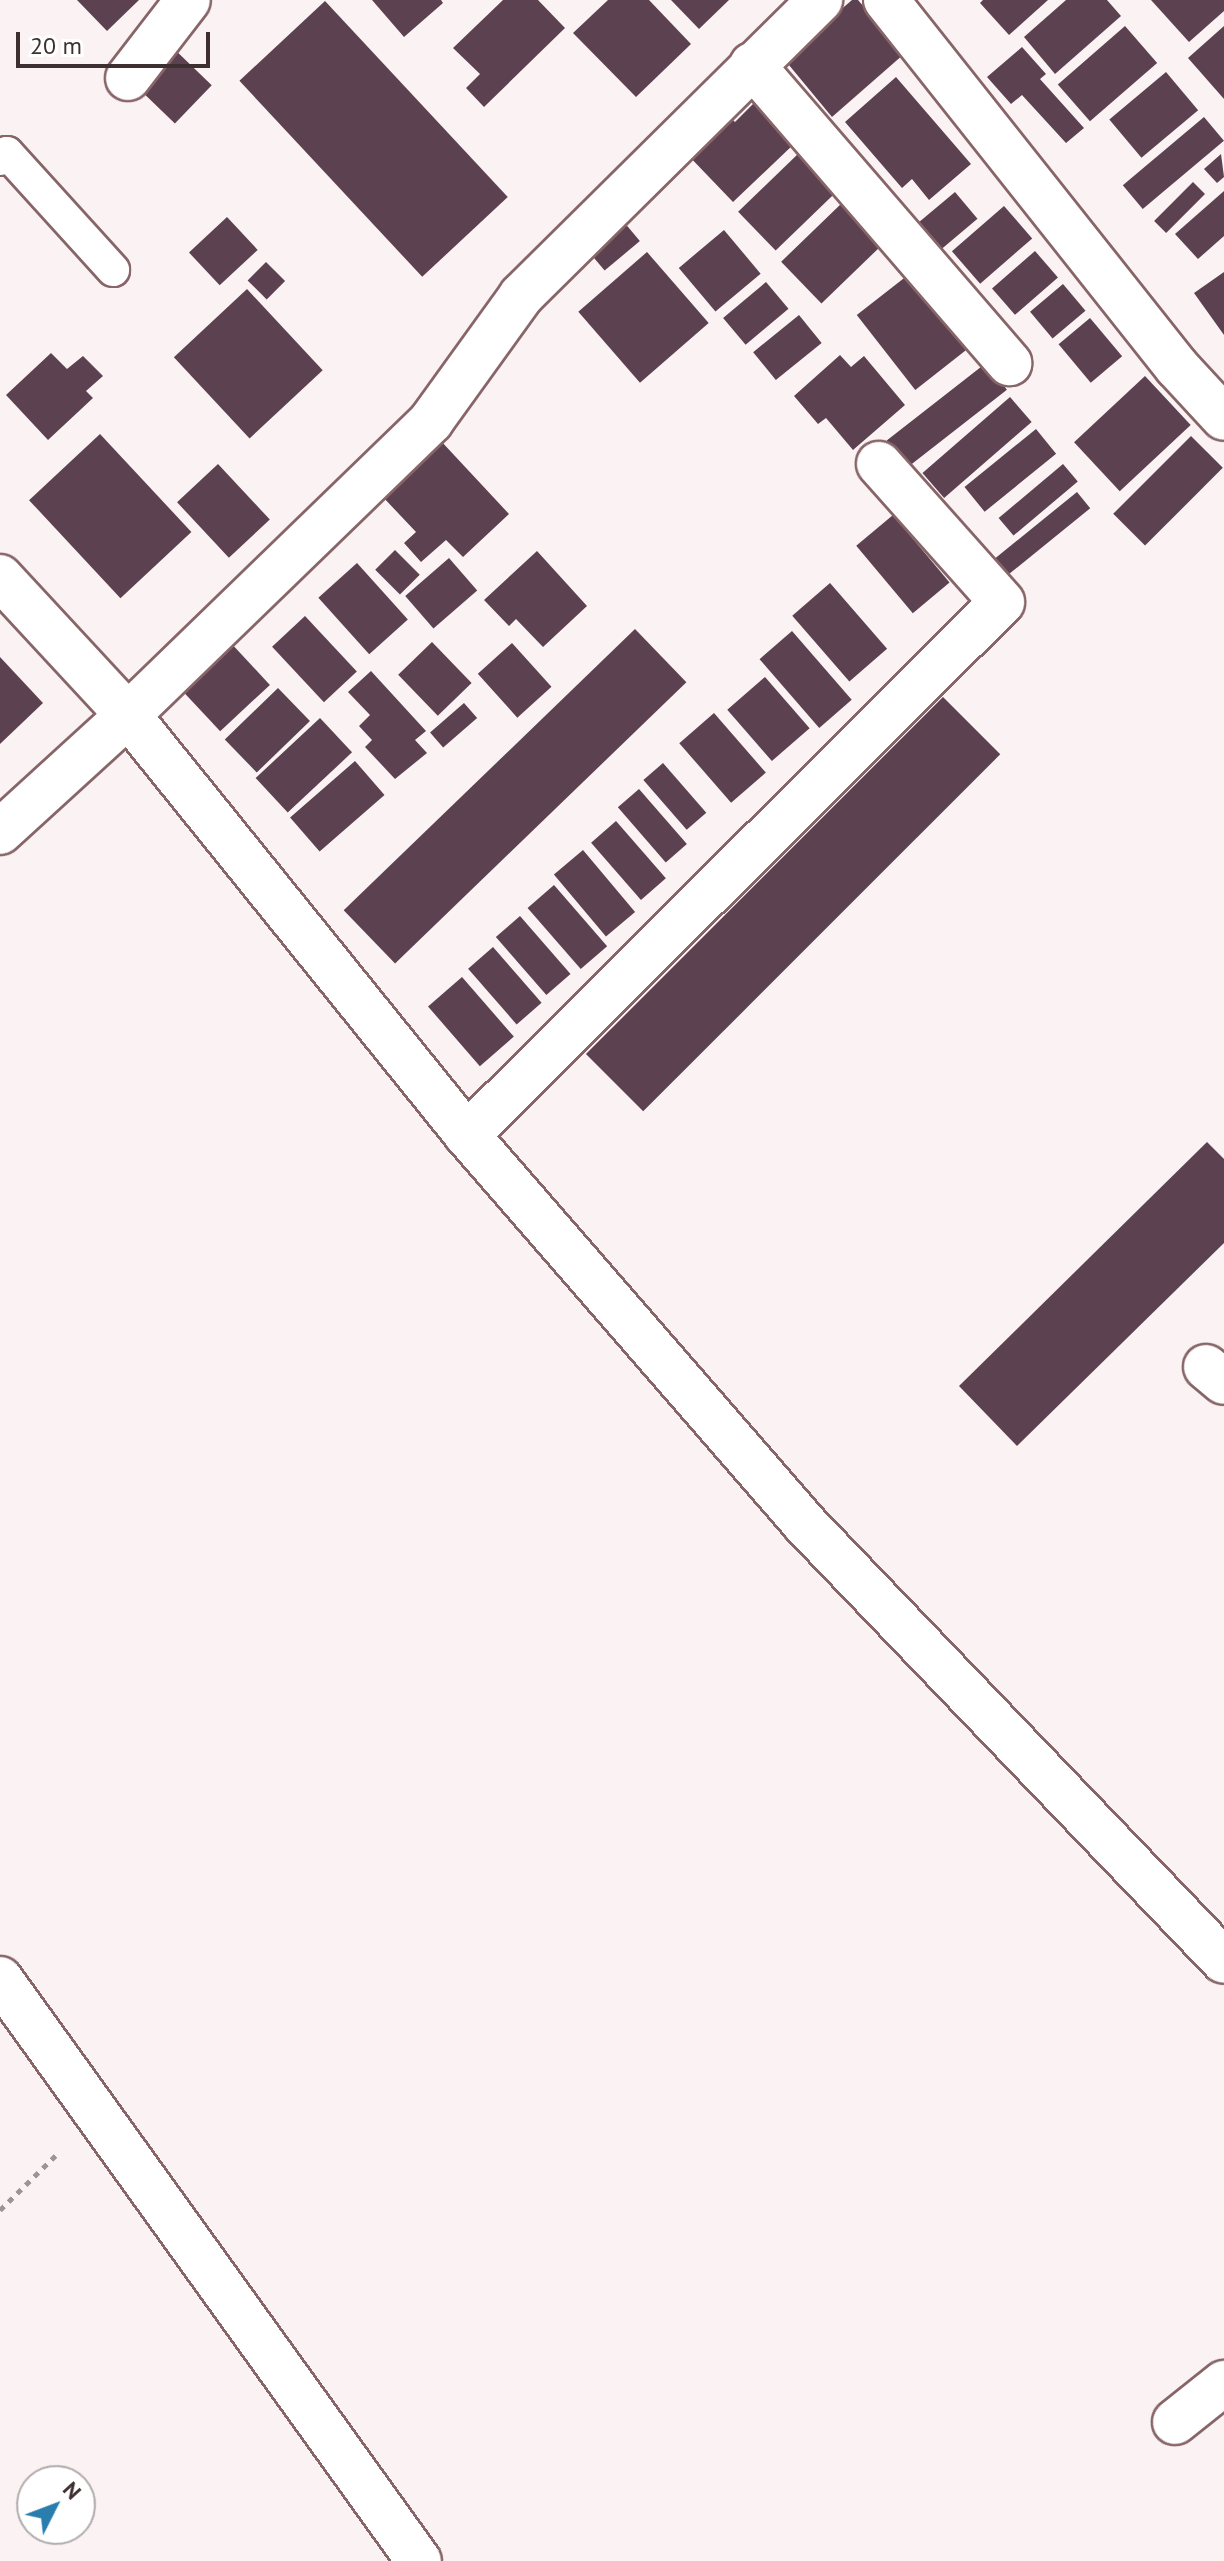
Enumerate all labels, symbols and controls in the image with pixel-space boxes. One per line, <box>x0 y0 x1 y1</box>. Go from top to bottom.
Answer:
scale bar <box>20 16 214 66</box>
text: 20 m <box>30 30 82 61</box>
north arrow <box>16 2465 96 2545</box>
text: N <box>57 2476 88 2505</box>

